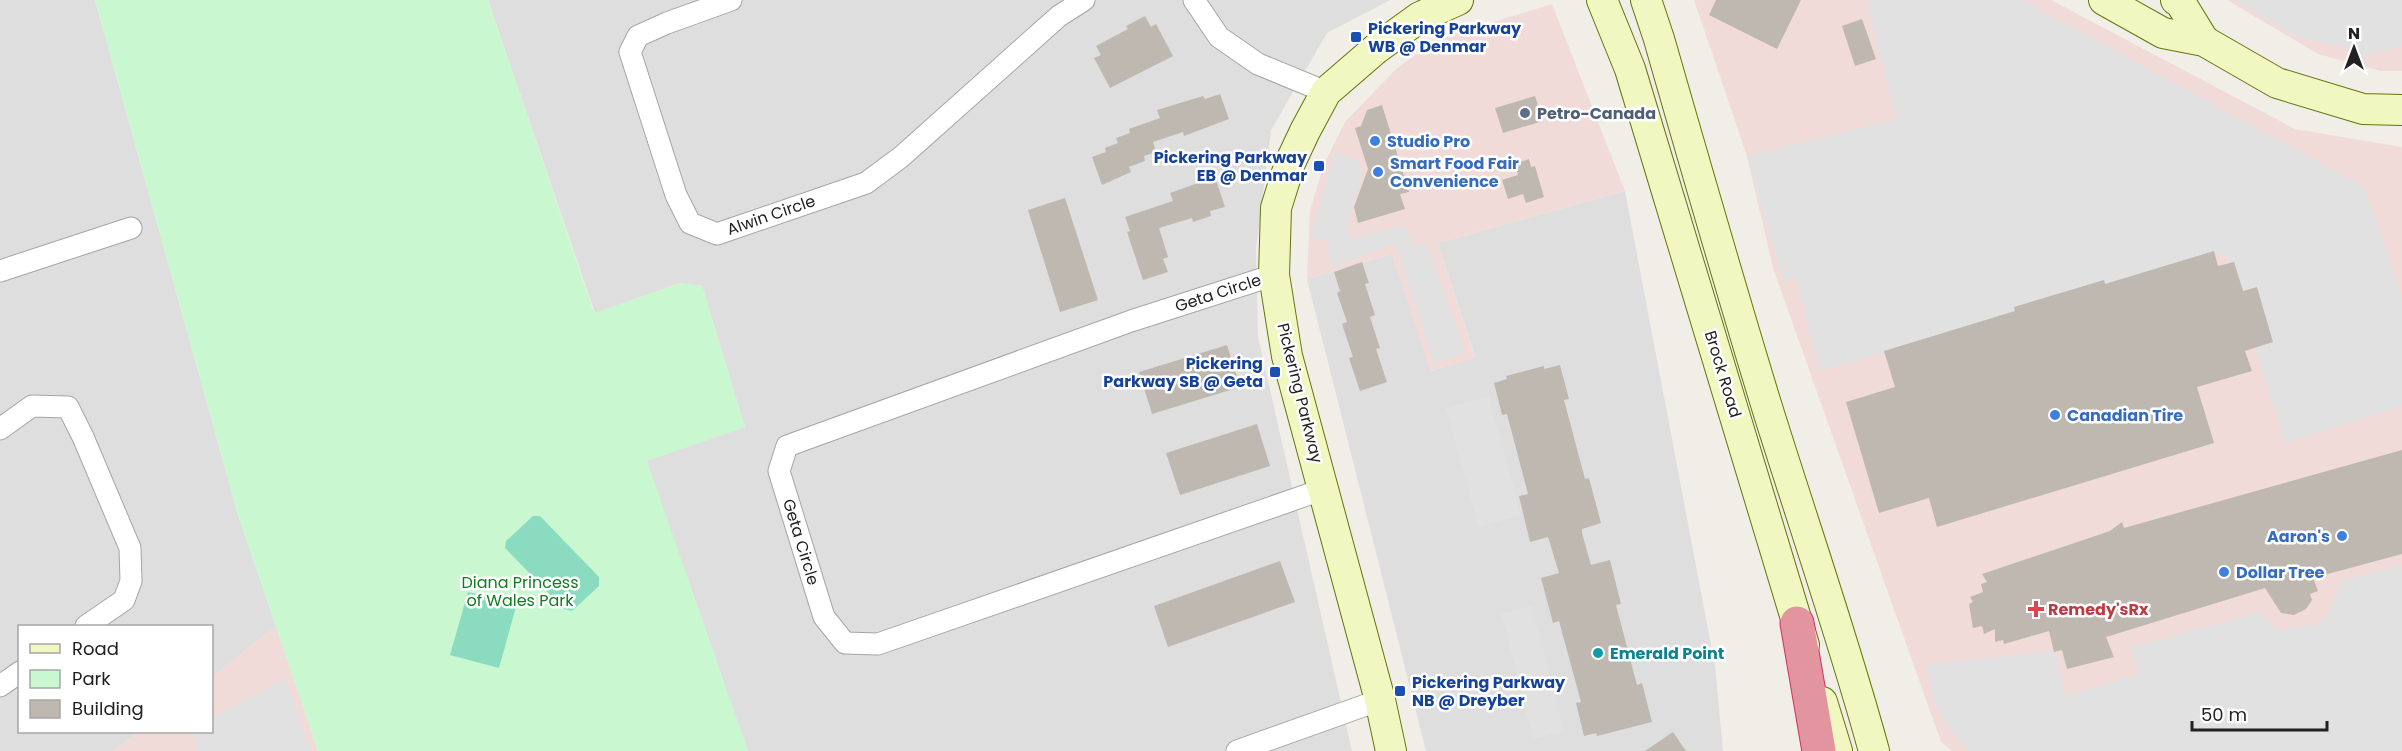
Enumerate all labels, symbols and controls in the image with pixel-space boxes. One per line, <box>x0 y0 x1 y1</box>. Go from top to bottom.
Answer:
place label: Pickering Parkway WB @ Denmar <box>1368 17 1522 58</box>
north arrow <box>2324 18 2384 78</box>
text: N <box>2348 22 2360 45</box>
marker: Pickering Parkway WB @ Denmar <box>1349 30 1363 44</box>
place label: Petro-Canada <box>1537 102 1656 125</box>
marker: Petro-Canada <box>1518 106 1532 120</box>
place label: Studio Pro <box>1387 130 1470 153</box>
marker: Studio Pro <box>1368 134 1382 148</box>
place label: Pickering Parkway EB @ Denmar <box>1154 146 1308 187</box>
place label: Smart Food Fair Convenience <box>1390 152 1519 193</box>
marker: Pickering Parkway EB @ Denmar <box>1312 159 1326 173</box>
marker: Smart Food Fair Convenience <box>1371 165 1385 179</box>
street label: Alwin Circle <box>724 189 818 241</box>
street label: Geta Circle <box>1172 268 1264 318</box>
street label: Pickering Parkway <box>1271 321 1329 465</box>
street label: Brock Road <box>1699 328 1747 420</box>
place label: Pickering Parkway SB @ Geta <box>1103 352 1263 393</box>
marker: Pickering Parkway SB @ Geta <box>1268 365 1282 379</box>
place label: Canadian Tire <box>2067 404 2183 427</box>
marker: Canadian Tire <box>2048 408 2062 422</box>
street label: Geta Circle <box>777 496 825 588</box>
place label: Aaron's <box>2267 525 2330 548</box>
marker: Aaron's <box>2335 529 2349 543</box>
place label: Dollar Tree <box>2236 561 2325 584</box>
marker: Dollar Tree <box>2217 565 2231 579</box>
park label: Diana Princess of Wales Park <box>461 571 579 612</box>
place label: Remedy'sRx <box>2048 598 2149 621</box>
marker: Remedy'sRx <box>2029 602 2043 616</box>
legend <box>18 625 213 733</box>
text: Road <box>72 636 119 661</box>
place label: Emerald Point <box>1610 642 1724 665</box>
marker: Emerald Point <box>1591 646 1605 660</box>
text: Park <box>72 666 111 691</box>
place label: Pickering Parkway NB @ Dreyber <box>1412 671 1566 712</box>
marker: Pickering Parkway NB @ Dreyber <box>1393 684 1407 698</box>
scale bar <box>2192 694 2327 732</box>
text: Building <box>72 696 144 721</box>
text: 50 m <box>2201 702 2247 727</box>

